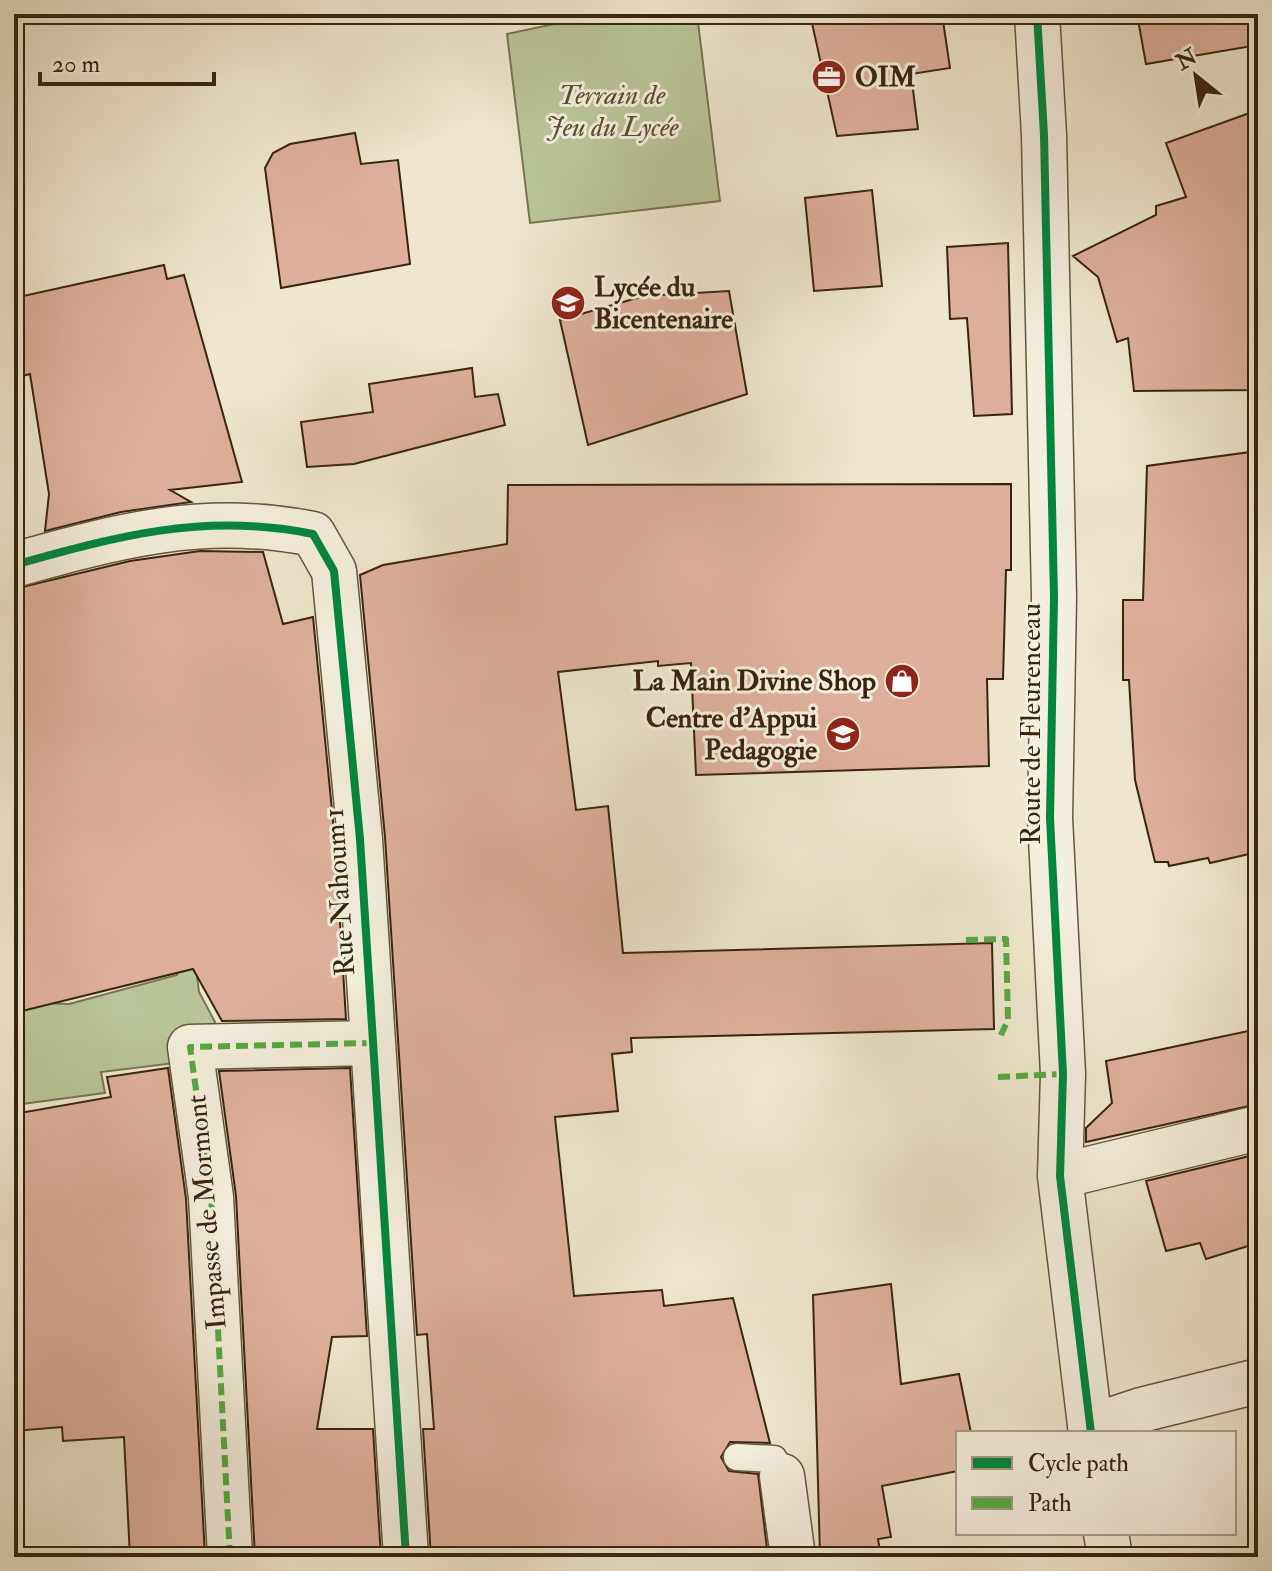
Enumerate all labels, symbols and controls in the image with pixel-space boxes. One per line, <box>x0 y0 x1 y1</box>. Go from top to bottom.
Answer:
scale bar <box>40 36 214 86</box>
north arrow <box>1156 36 1236 116</box>
text: N <box>1170 42 1202 77</box>
text: 20 m <box>52 49 101 80</box>
office icon: OIM <box>810 58 848 96</box>
place label: OIM <box>855 60 916 95</box>
park label: Terrain de Jeu du Lycée <box>545 78 679 145</box>
place label: Lycée du Bicentenaire <box>594 270 733 337</box>
school or university icon: Lycée du Bicentenaire <box>549 284 587 322</box>
street label: Route de Fleurenceau <box>1014 603 1049 845</box>
shop icon: La Main Divine Shop <box>883 662 921 700</box>
place label: La Main Divine Shop <box>633 664 876 699</box>
place label: Centre d'Appui Pedagogie <box>646 701 818 768</box>
school or university icon: Centre d'Appui Pedagogie <box>824 715 862 753</box>
street label: Rue Nahoum 1 <box>317 807 363 977</box>
street label: Impasse de Mormont <box>179 1093 235 1331</box>
legend <box>956 1431 1236 1535</box>
text: Cycle path <box>1028 1448 1129 1479</box>
text: Path <box>1028 1488 1072 1519</box>

